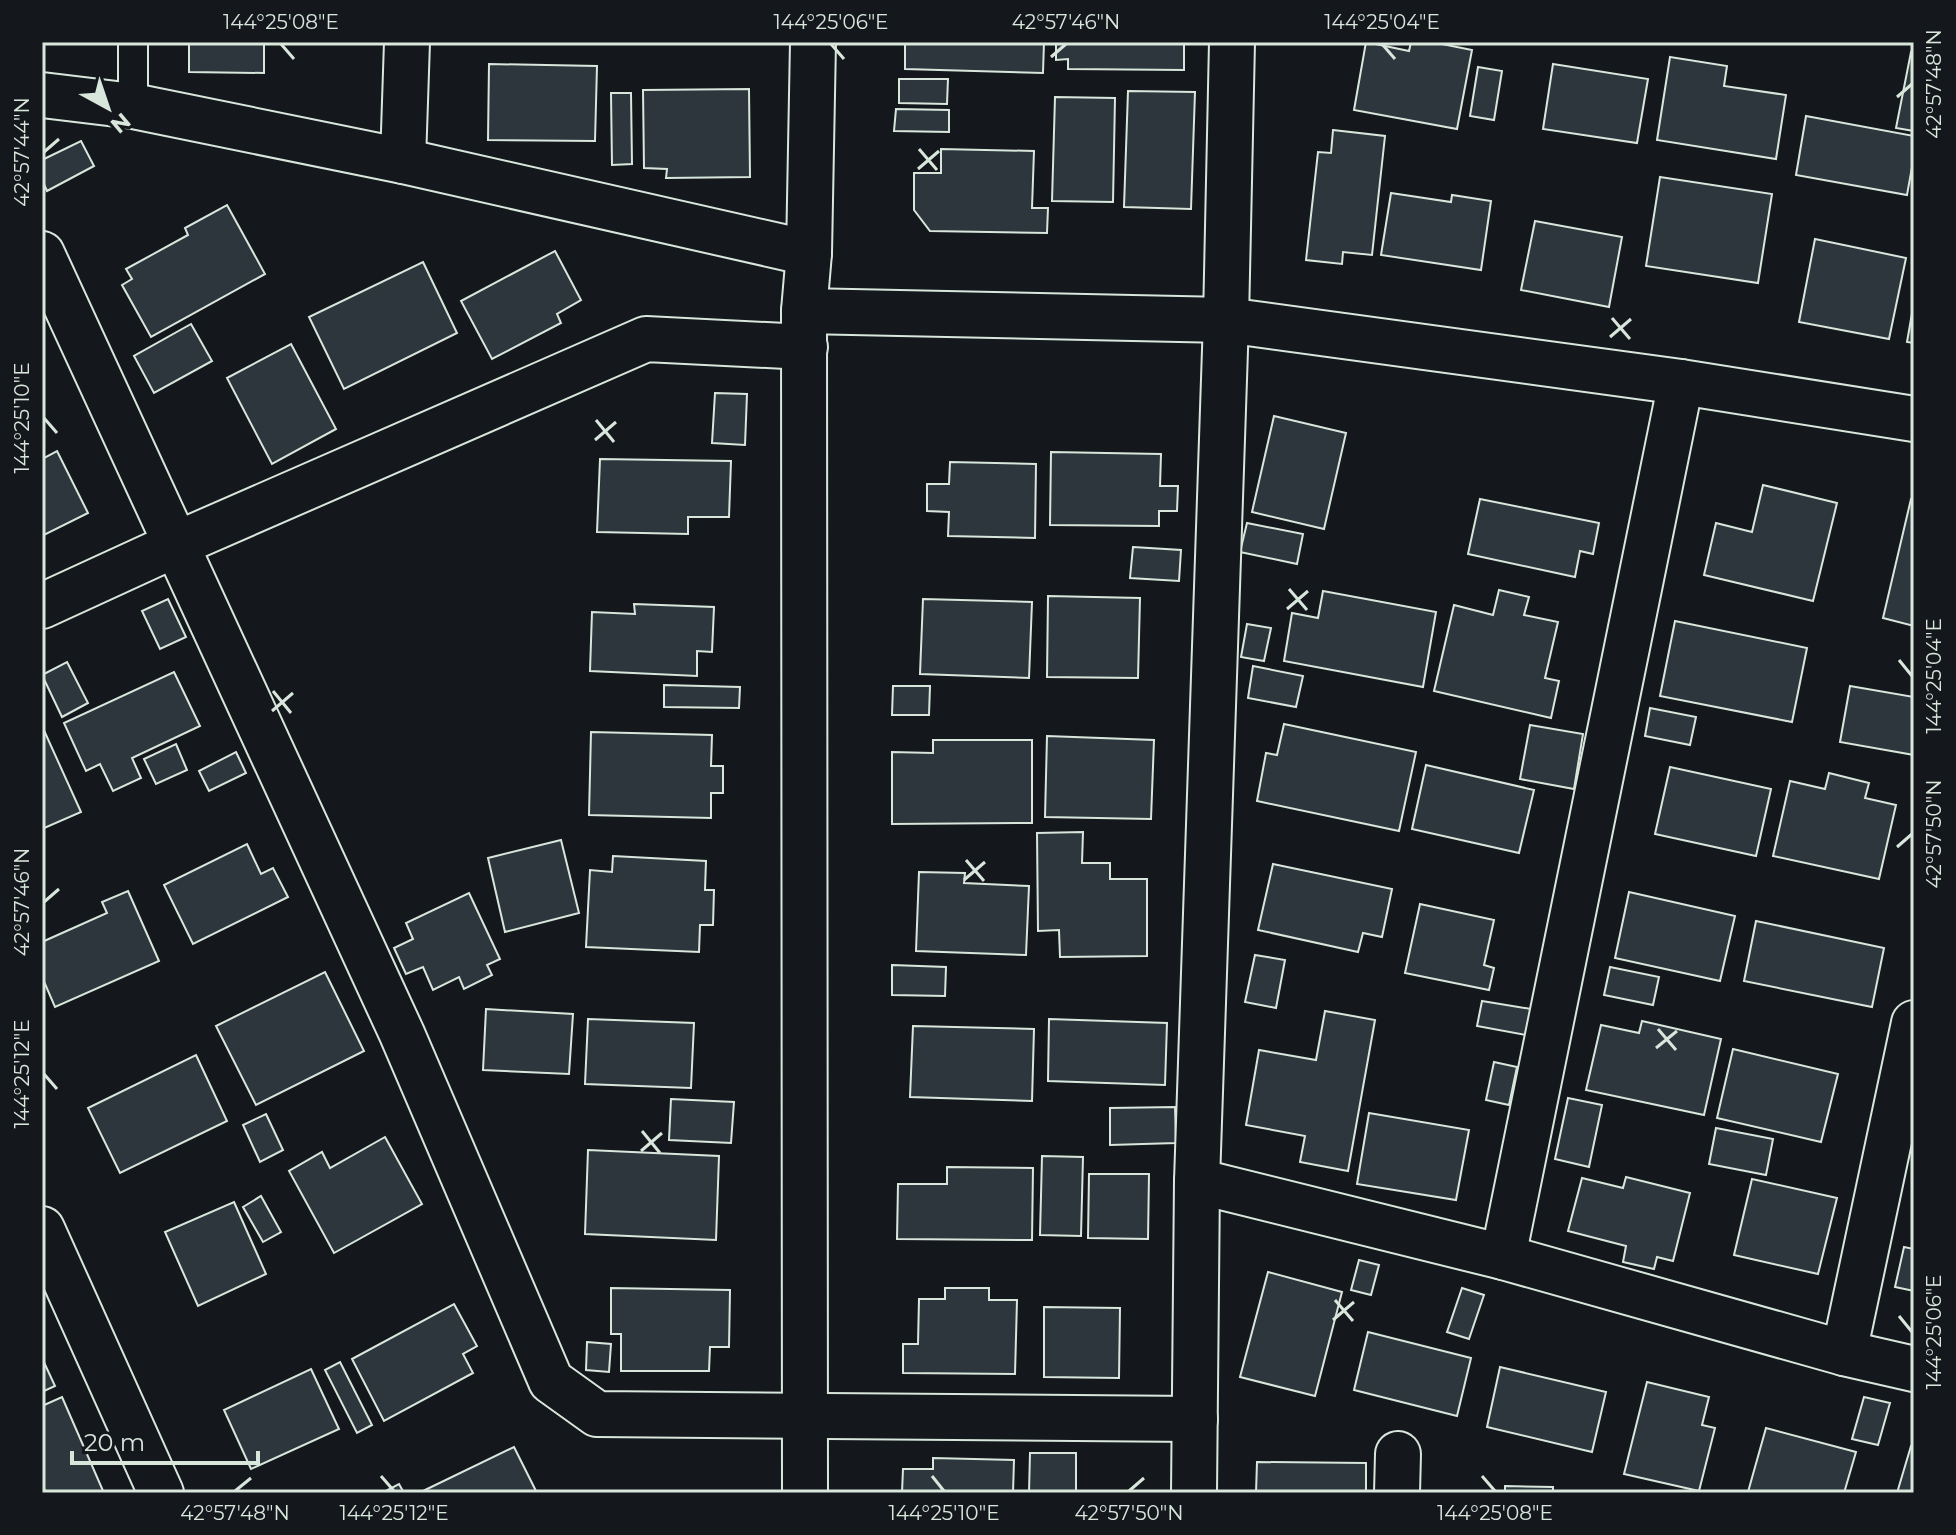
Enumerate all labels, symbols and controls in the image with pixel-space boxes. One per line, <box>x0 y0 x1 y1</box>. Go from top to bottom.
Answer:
text: 144°25'08"E <box>223 10 339 34</box>
text: 144°25'06"E <box>773 10 889 34</box>
text: 42°57'46"N <box>1012 10 1120 34</box>
text: 144°25'04"E <box>1324 10 1440 34</box>
text: 42°57'48"N <box>1922 29 1946 139</box>
north arrow <box>68 68 148 148</box>
text: 42°57'44"N <box>10 97 34 207</box>
text: N <box>105 107 136 139</box>
text: 144°25'10"E <box>10 362 34 474</box>
text: 144°25'04"E <box>1922 618 1946 734</box>
text: 42°57'50"N <box>1922 779 1946 889</box>
text: 42°57'46"N <box>10 848 34 956</box>
text: 144°25'12"E <box>10 1019 34 1129</box>
text: 144°25'06"E <box>1922 1274 1946 1390</box>
scale bar <box>72 1415 258 1465</box>
text: 20 m <box>84 1428 145 1457</box>
text: 42°57'48"N <box>180 1501 290 1525</box>
text: 144°25'12"E <box>339 1501 449 1525</box>
text: 144°25'10"E <box>888 1501 1000 1525</box>
text: 42°57'50"N <box>1074 1501 1184 1525</box>
text: 144°25'08"E <box>1437 1501 1553 1525</box>

